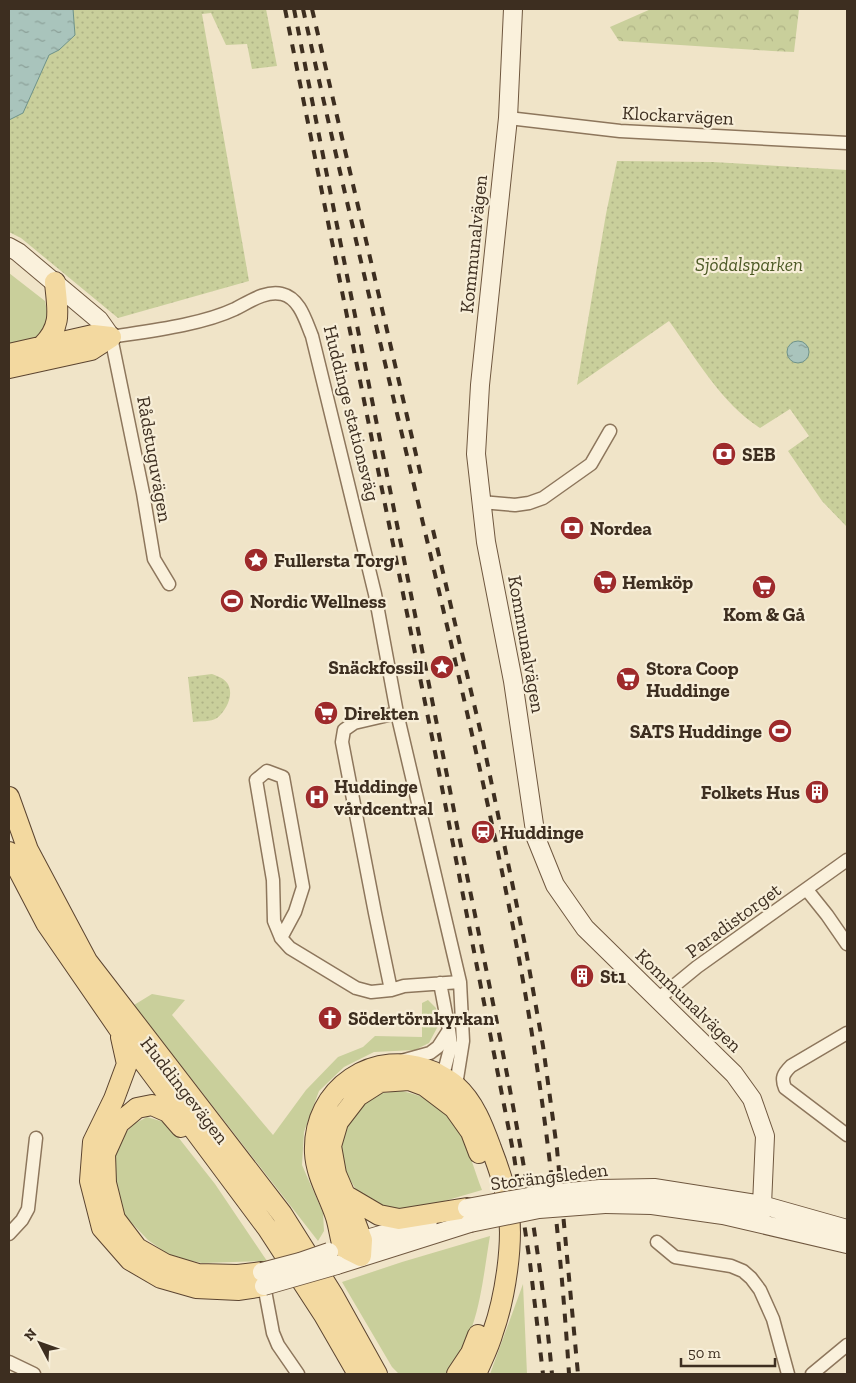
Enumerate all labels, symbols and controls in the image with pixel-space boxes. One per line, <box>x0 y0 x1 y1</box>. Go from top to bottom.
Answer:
street label: Klockarvägen <box>621 101 735 130</box>
street label: Kommunalvägen <box>455 174 492 314</box>
park label: Sjödalsparken <box>695 253 803 276</box>
street label: Huddinge stationsväg <box>319 323 385 504</box>
street label: Rådstuguvägen <box>132 394 177 524</box>
bank icon: SEB <box>711 441 737 467</box>
place label: SEB <box>742 443 776 466</box>
bank icon: Nordea <box>559 515 585 541</box>
place label: Nordea <box>590 517 652 540</box>
place icon: Fullersta Torg <box>243 547 269 573</box>
place label: Fullersta Torg <box>274 549 395 572</box>
supermarket icon: Hemköp <box>592 569 618 595</box>
place label: Hemköp <box>622 571 693 594</box>
street label: Kommunalvägen <box>503 574 550 715</box>
supermarket icon: Kom & Gå <box>751 574 777 600</box>
sports icon: Nordic Wellness <box>219 588 245 614</box>
place label: Nordic Wellness <box>250 590 386 613</box>
place label: Kom & Gå <box>723 603 806 626</box>
place icon: Snäckfossil <box>429 654 455 680</box>
place label: Snäckfossil <box>328 656 425 679</box>
place label: Stora Coop Huddinge <box>646 657 739 702</box>
supermarket icon: Stora Coop Huddinge <box>615 666 641 692</box>
supermarket icon: Direkten <box>313 700 339 726</box>
place label: Direkten <box>344 702 420 725</box>
sports icon: SATS Huddinge <box>767 718 793 744</box>
place label: SATS Huddinge <box>630 720 762 743</box>
place label: Huddinge vårdcentral <box>334 775 434 820</box>
building icon: Folkets Hus <box>804 779 830 805</box>
place label: Folkets Hus <box>701 781 800 804</box>
hospital icon: Huddinge vårdcentral <box>304 784 330 810</box>
station icon: Huddinge <box>470 819 496 845</box>
place label: Huddinge <box>500 821 584 844</box>
street label: Paradistorget <box>681 878 786 963</box>
street label: Kommunalvägen <box>631 944 747 1057</box>
building icon: St1 <box>569 963 595 989</box>
place label: St1 <box>600 965 626 988</box>
church icon: Södertörnkyrkan <box>317 1005 343 1031</box>
place label: Södertörnkyrkan <box>348 1007 495 1030</box>
street label: Huddingevägen <box>136 1032 234 1149</box>
street label: Storängsleden <box>489 1158 609 1195</box>
north arrow <box>15 1318 65 1368</box>
text: N <box>21 1325 41 1344</box>
scale bar <box>681 1336 775 1368</box>
text: 50 m <box>688 1344 721 1362</box>

